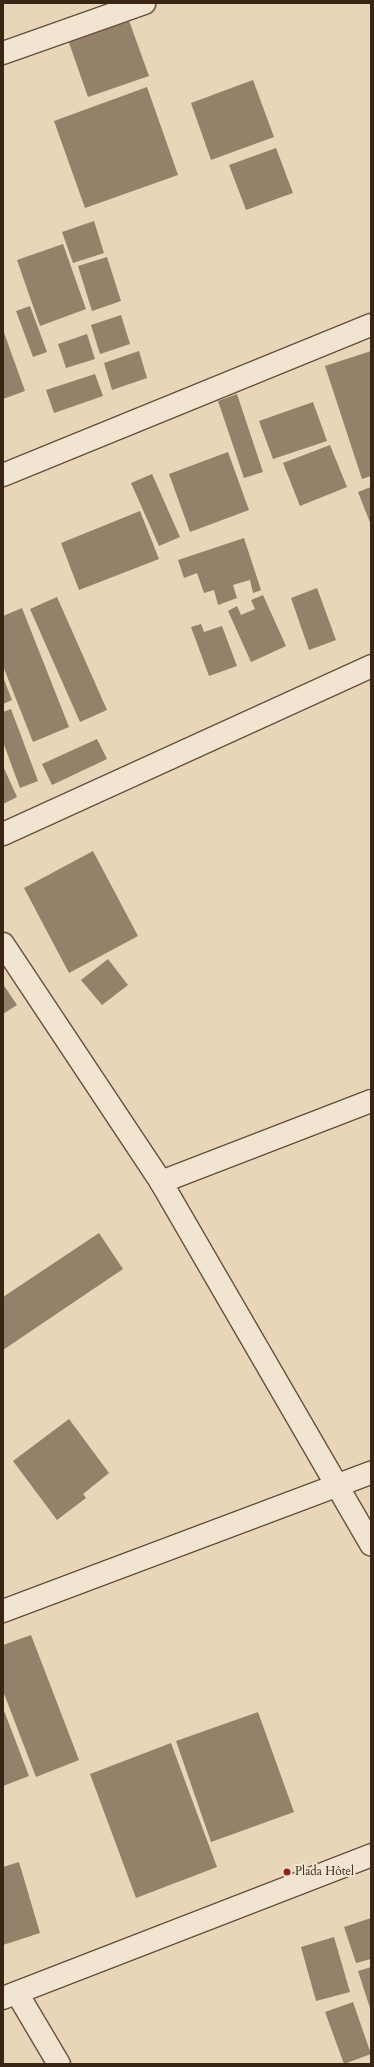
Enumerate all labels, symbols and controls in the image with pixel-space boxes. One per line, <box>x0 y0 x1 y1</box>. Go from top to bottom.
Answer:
place label: Plada Hôtel <box>295 1865 354 1879</box>
marker: Plada Hôtel <box>282 1867 292 1877</box>

